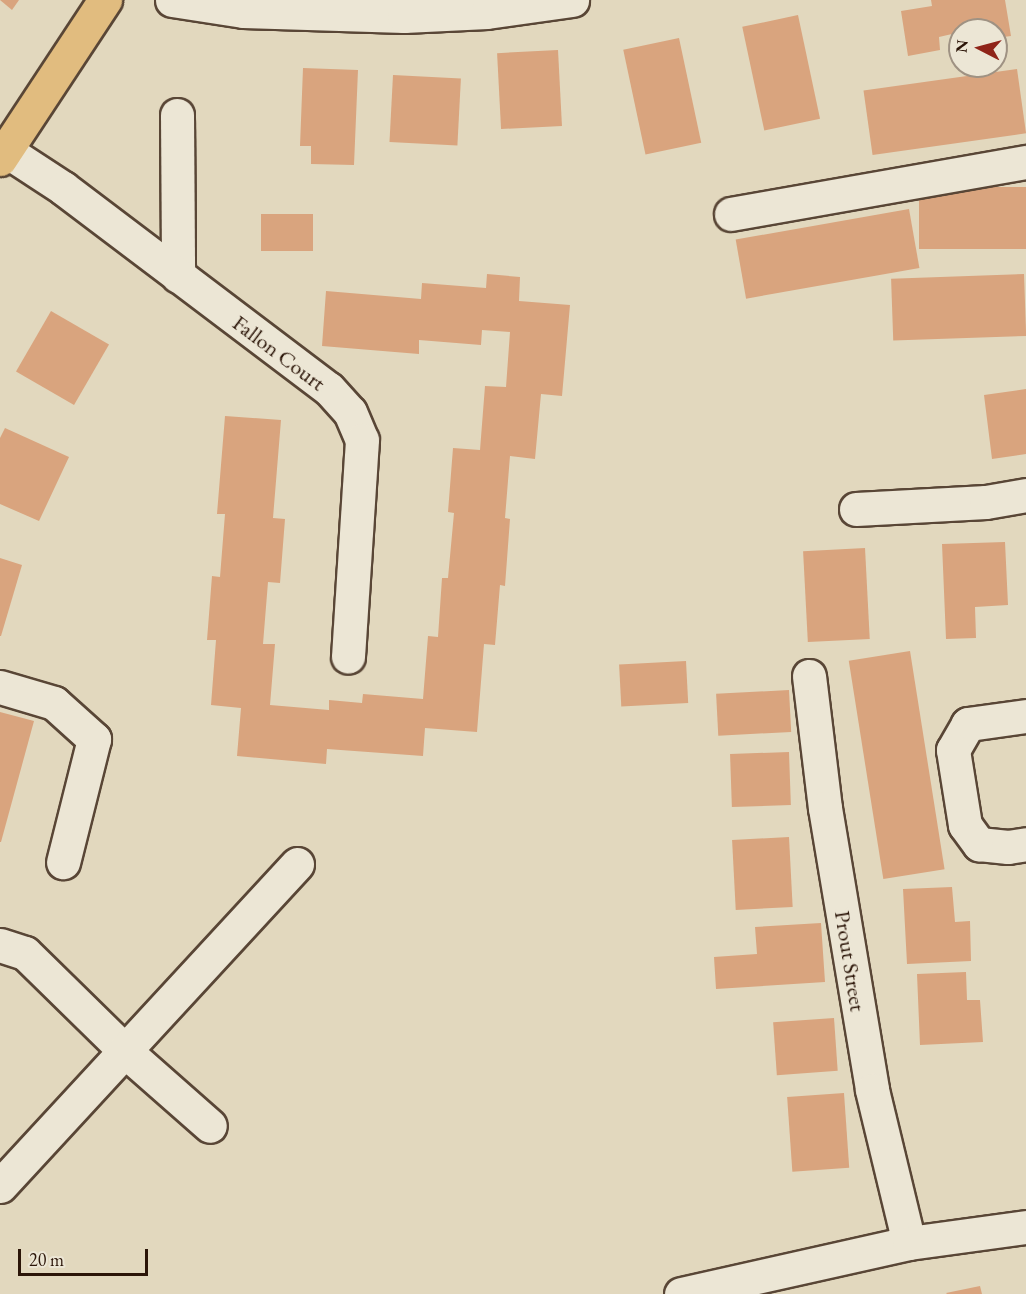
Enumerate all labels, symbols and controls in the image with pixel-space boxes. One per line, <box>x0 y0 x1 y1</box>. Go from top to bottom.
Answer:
north arrow <box>948 18 1008 78</box>
text: N <box>950 39 973 54</box>
street label: Fallon Court <box>227 310 331 396</box>
street label: Prout Street <box>829 909 871 1013</box>
scale bar <box>21 1237 152 1275</box>
text: 20 m <box>29 1248 64 1271</box>

